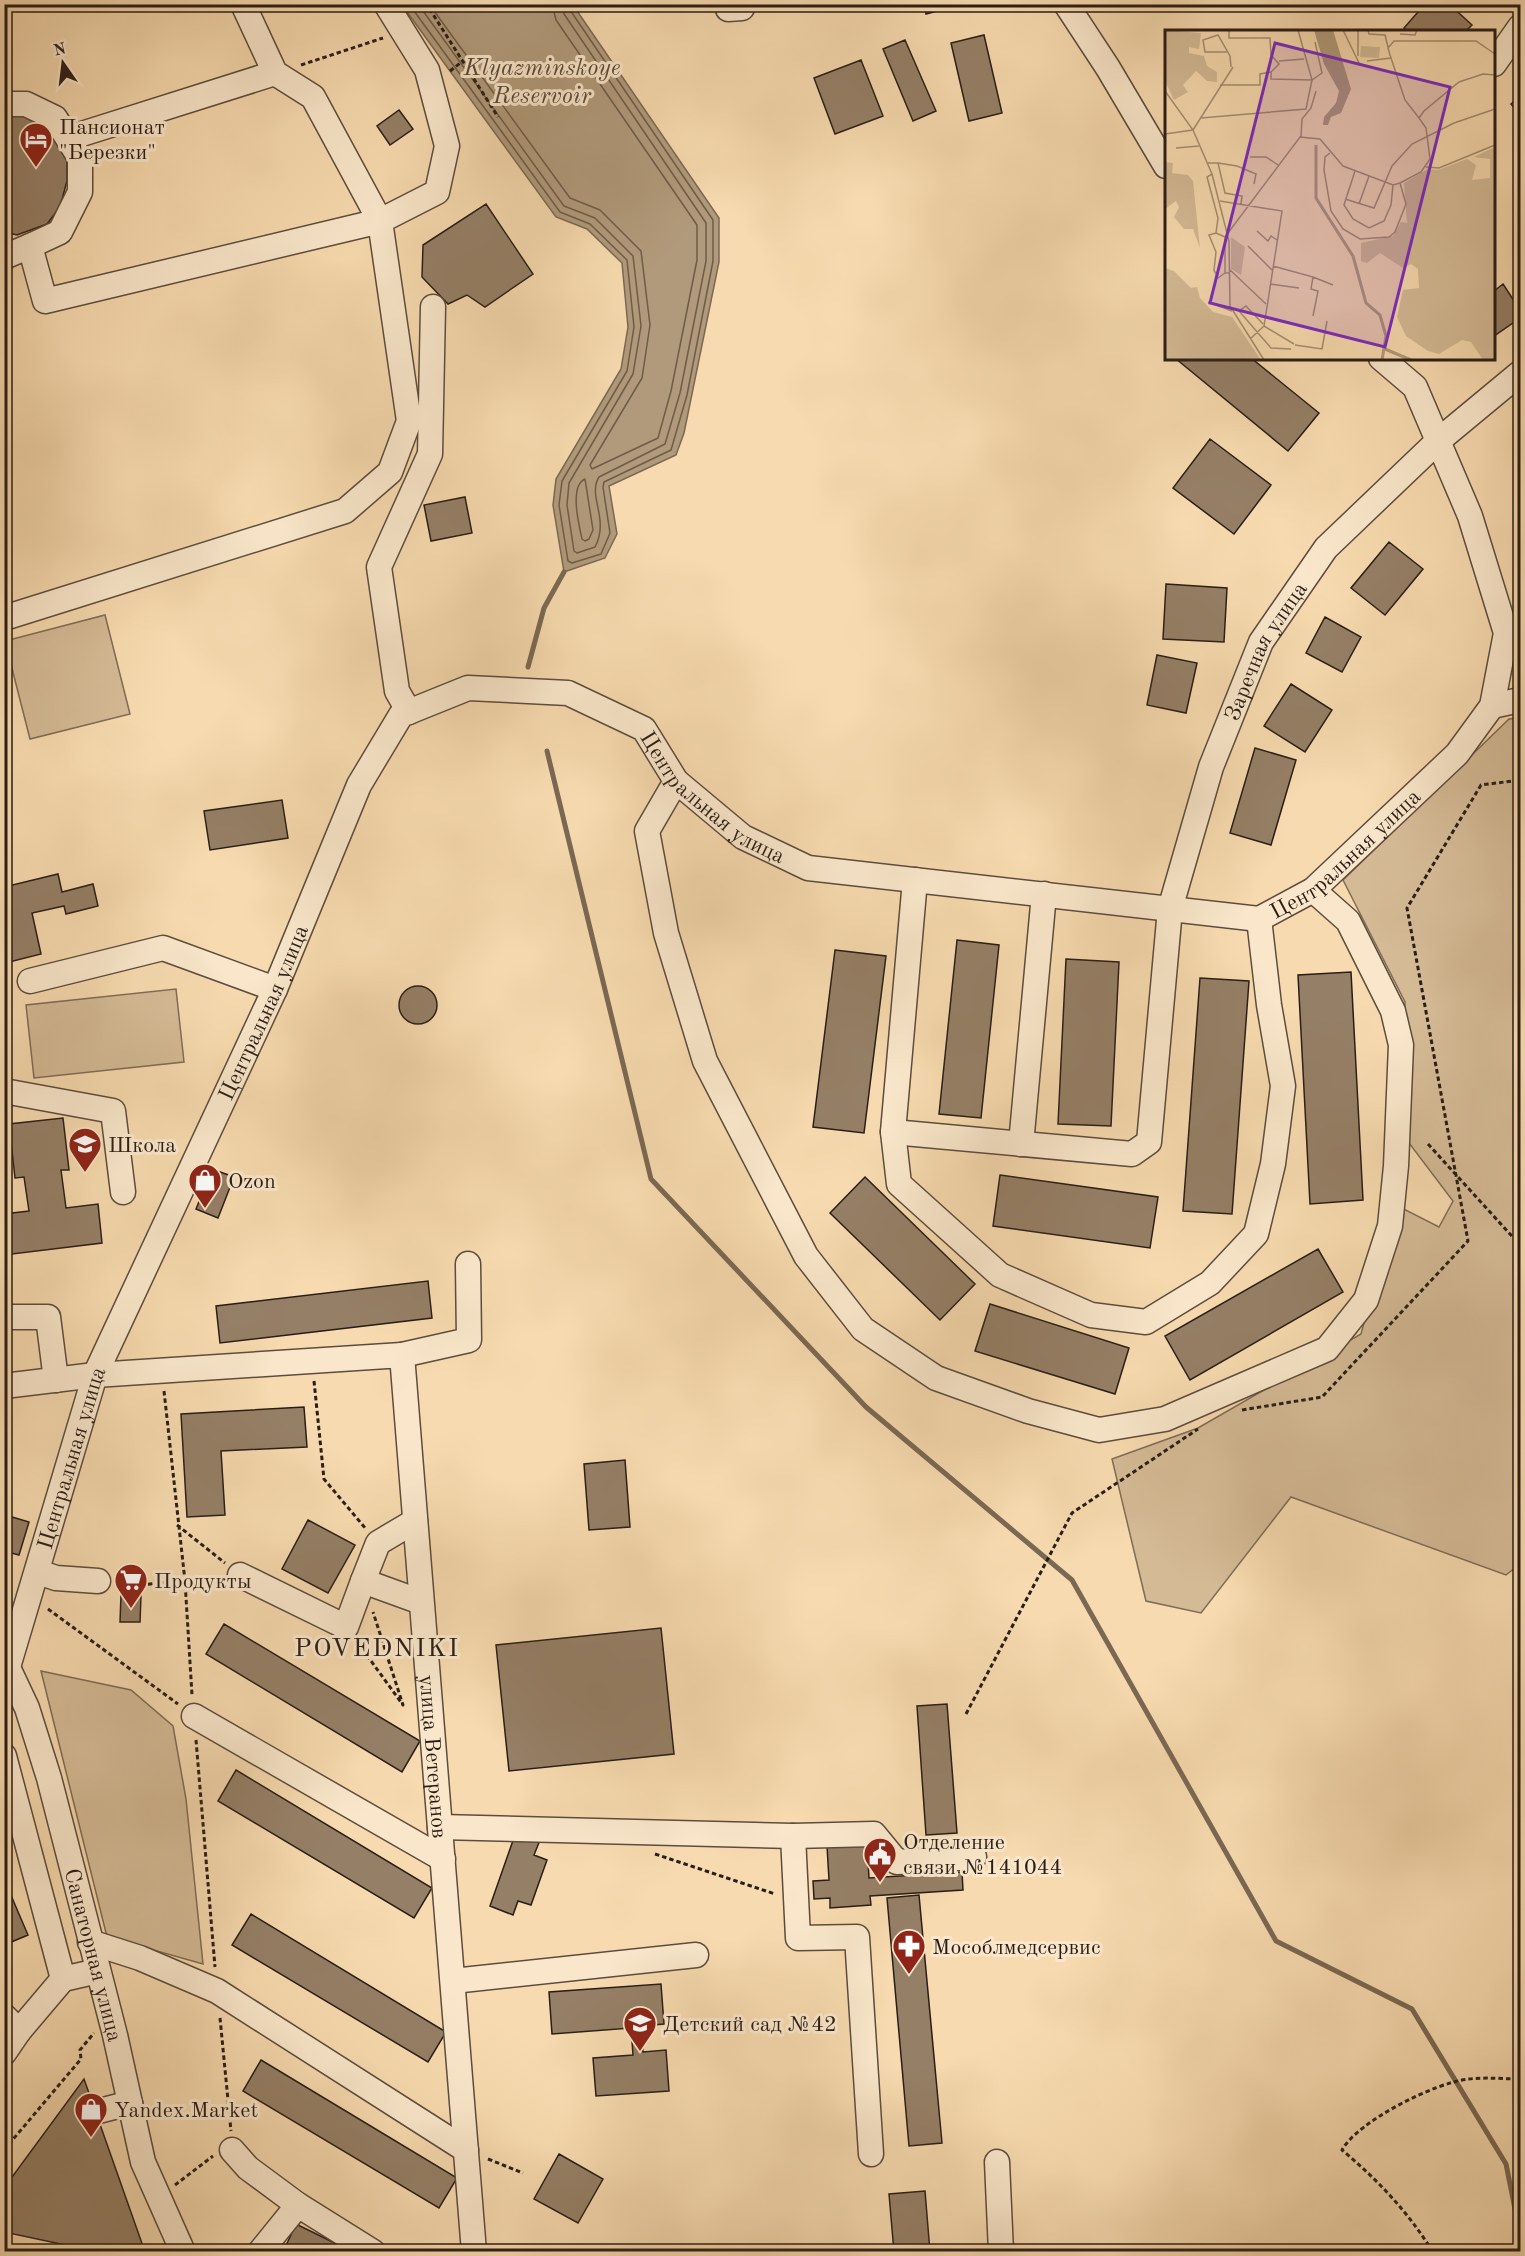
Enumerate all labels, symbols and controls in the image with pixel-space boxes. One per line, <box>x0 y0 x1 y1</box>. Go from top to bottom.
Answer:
inset map <box>1165 30 1495 360</box>
north arrow <box>33 33 93 93</box>
text: N <box>52 41 68 60</box>
water label: Klyazminskoye Reservoir <box>463 57 621 109</box>
place label: Пансионат "Березки" <box>59 117 165 164</box>
hotel icon: Пансионат "Березки" <box>18 121 54 168</box>
street label: Заречная улица <box>1222 579 1312 724</box>
street label: Центральная улица <box>635 728 788 868</box>
street label: Центральная улица <box>1267 786 1425 924</box>
street label: Центральная улица <box>216 922 313 1104</box>
school or university icon: Школа <box>67 1126 103 1173</box>
place label: Школа <box>108 1135 176 1157</box>
shop icon: Ozon <box>187 1162 223 1209</box>
place label: Ozon <box>228 1171 276 1193</box>
street label: Центральная улица <box>35 1363 110 1552</box>
supermarket icon: Продукты <box>113 1562 149 1609</box>
place label: Продукты <box>154 1571 251 1593</box>
district label: POVEDNIKI <box>294 1636 460 1662</box>
street label: улица Ветеранов <box>415 1674 450 1839</box>
place label: Отделение связи №141044 <box>903 1832 1062 1879</box>
public building icon: Отделение связи №141044 <box>862 1836 898 1883</box>
street label: Санаторная улица <box>60 1866 125 2044</box>
pharmacy icon: Мособлмедсервис <box>891 1928 927 1975</box>
place label: Мособлмедсервис <box>932 1937 1101 1959</box>
school or university icon: Детский сад №42 <box>622 2005 658 2052</box>
place label: Детский сад №42 <box>663 2014 837 2036</box>
shop icon: Yandex.Market <box>73 2091 109 2138</box>
place label: Yandex.Market <box>114 2100 258 2122</box>

